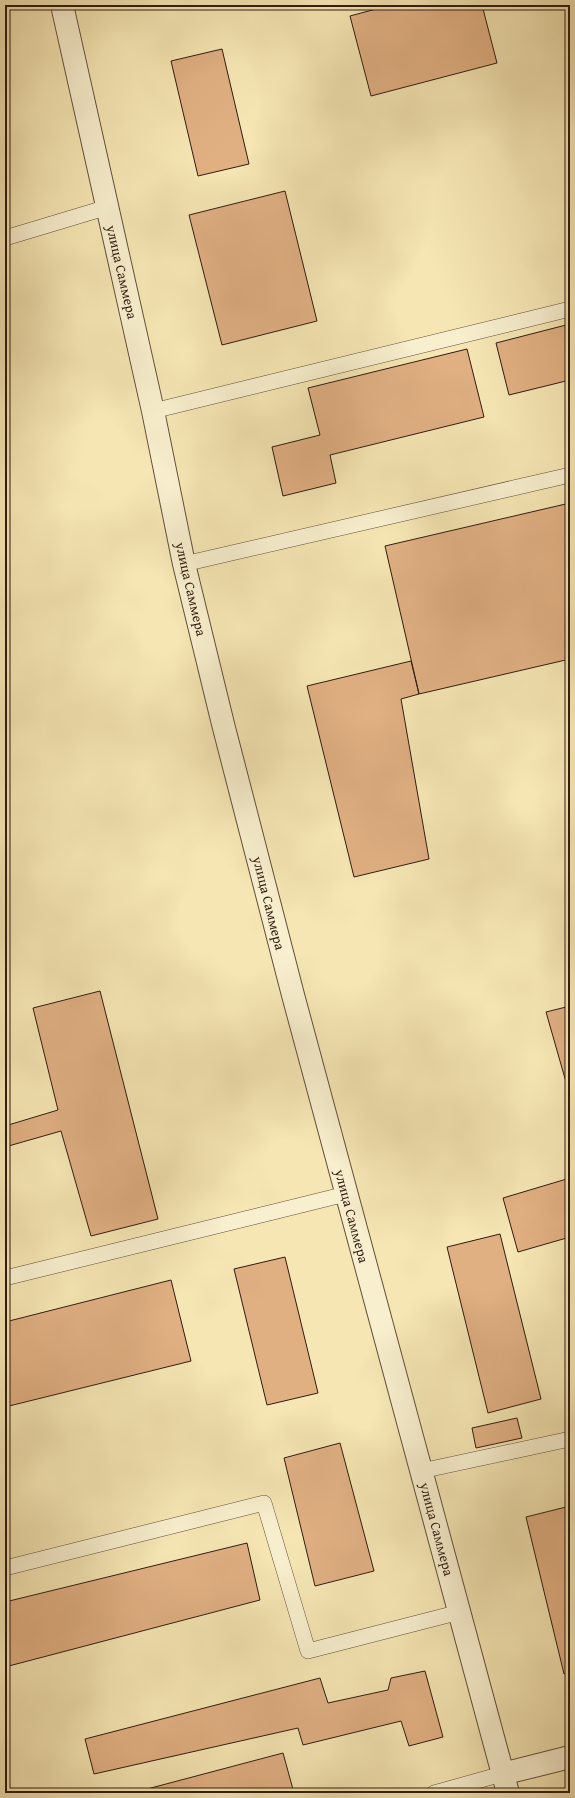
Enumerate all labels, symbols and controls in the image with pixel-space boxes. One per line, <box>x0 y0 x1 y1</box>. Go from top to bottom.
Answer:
street label: улица Саммера <box>101 222 143 321</box>
street label: улица Саммера <box>170 539 212 638</box>
street label: улица Саммера <box>247 853 290 952</box>
street label: улица Саммера <box>330 1166 374 1265</box>
street label: улица Саммера <box>415 1479 459 1578</box>

